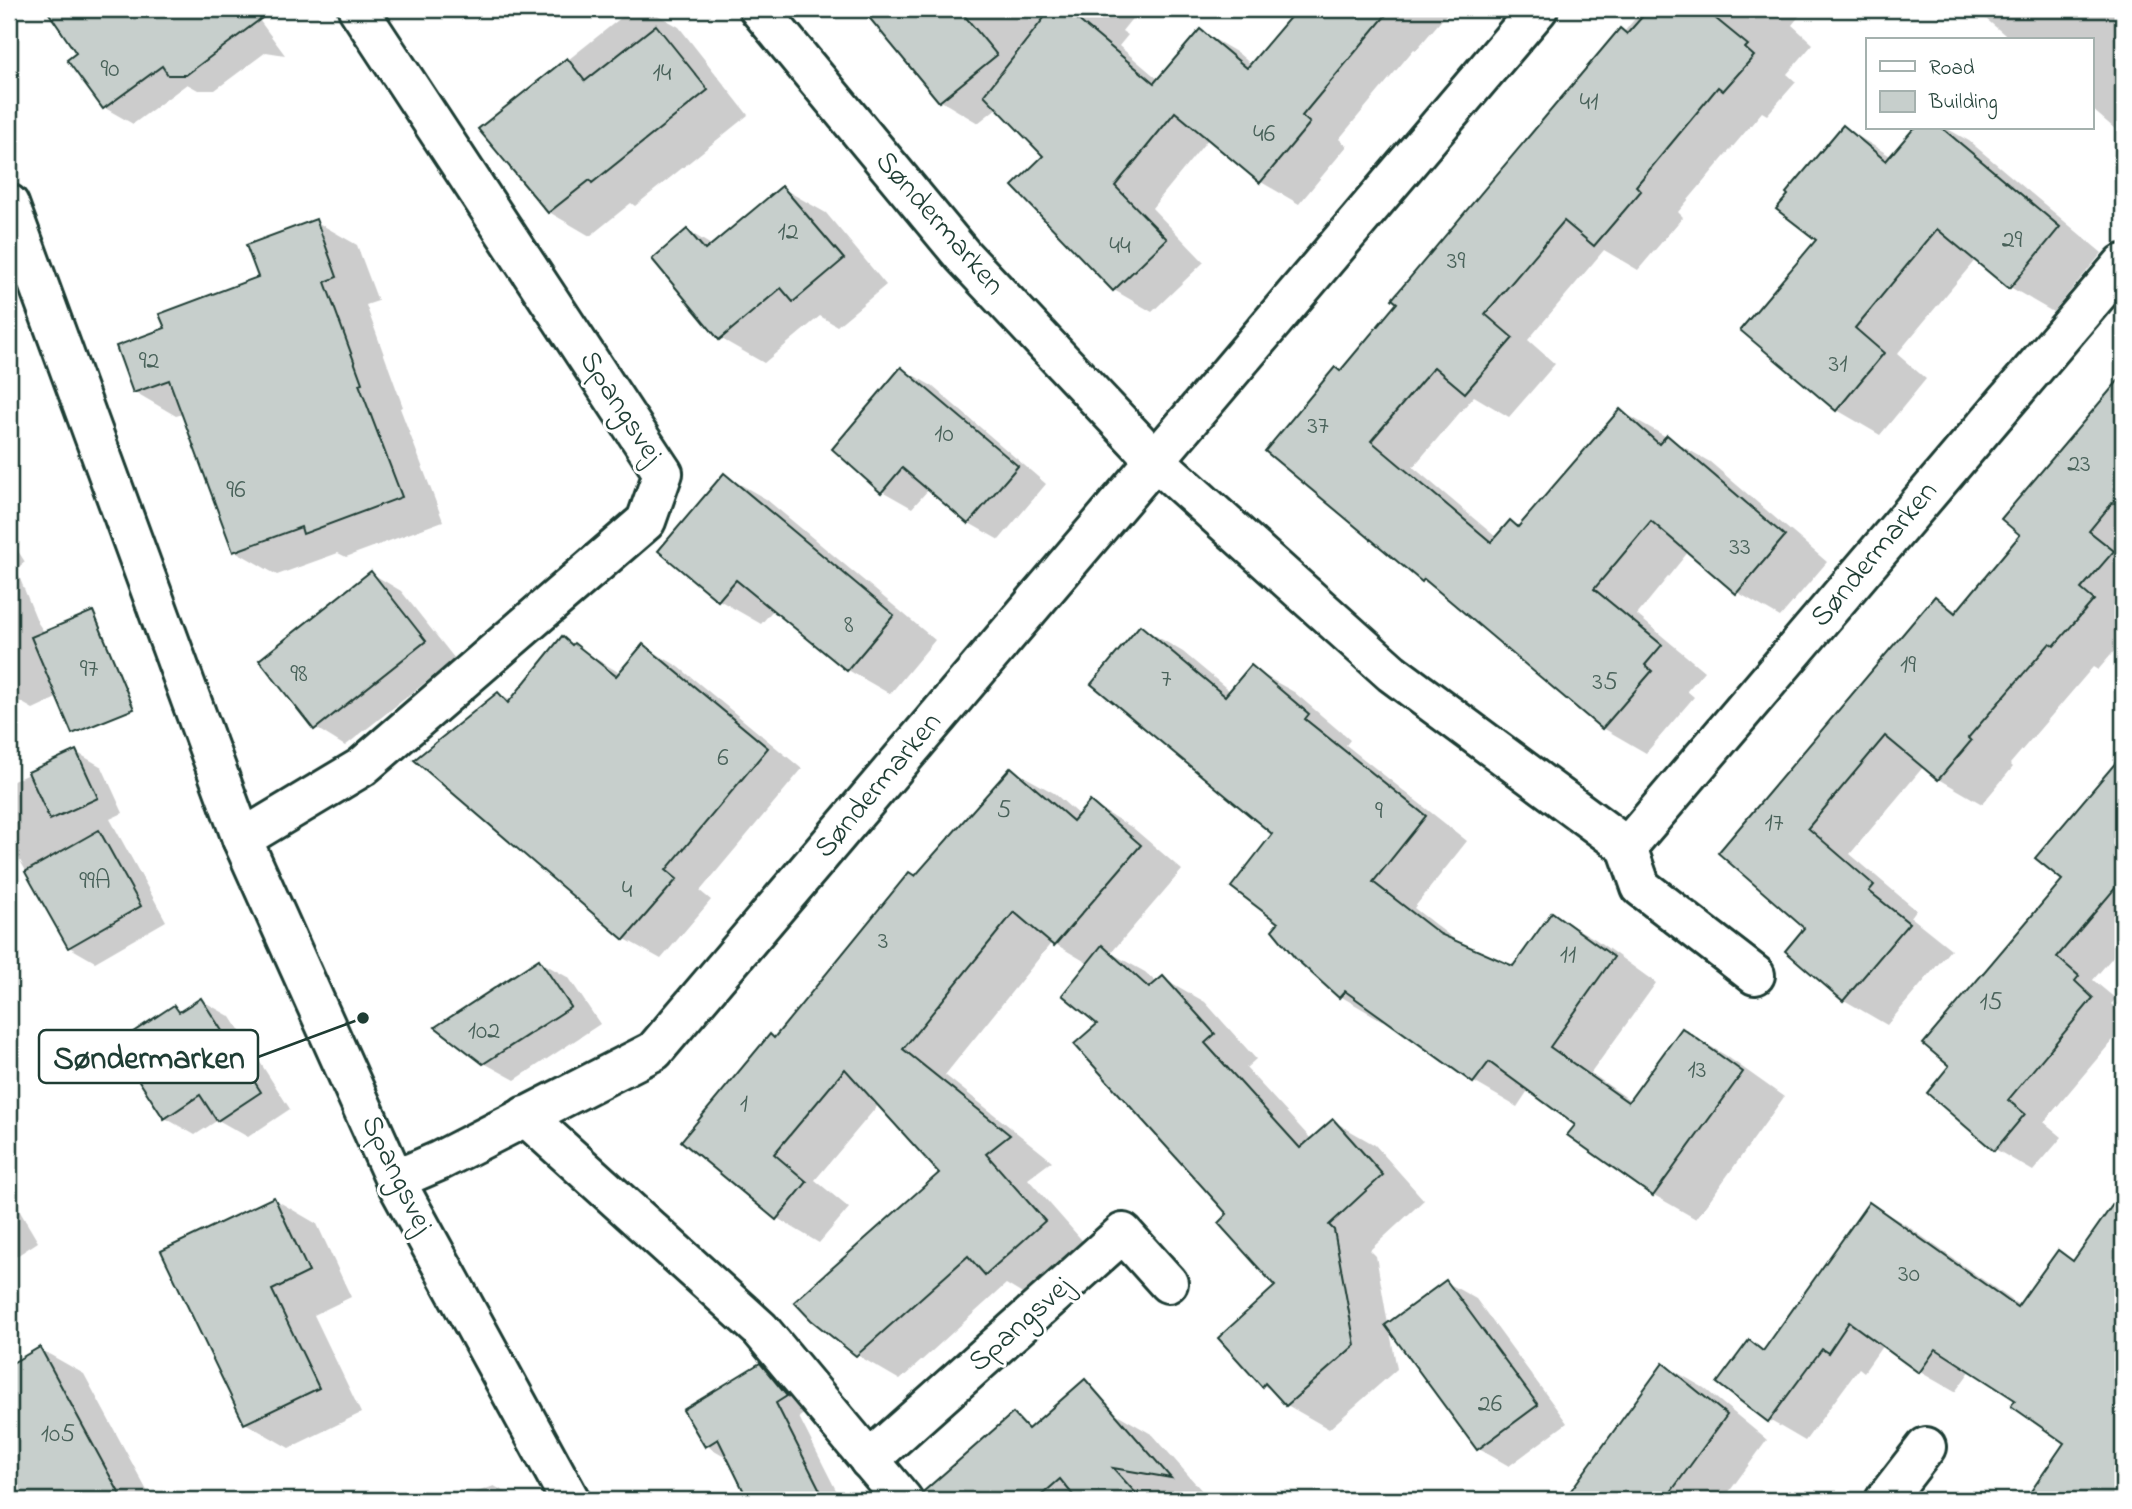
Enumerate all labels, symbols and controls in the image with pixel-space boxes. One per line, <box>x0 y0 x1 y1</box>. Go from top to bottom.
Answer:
legend <box>1866 38 2094 130</box>
house number: 90 <box>100 51 120 89</box>
text: Road <box>1929 54 1975 84</box>
house number: 14 <box>653 55 672 93</box>
house number: 41 <box>1580 84 1598 122</box>
text: Building <box>1928 88 1998 120</box>
house number: 46 <box>1253 116 1275 154</box>
street label: Søndermarken <box>864 142 1014 306</box>
house number: 12 <box>777 214 799 252</box>
house number: 29 <box>2002 222 2023 260</box>
house number: 44 <box>1109 228 1131 266</box>
house number: 39 <box>1447 243 1465 281</box>
house number: 92 <box>139 343 159 381</box>
street label: Spangsvej <box>567 343 674 474</box>
house number: 31 <box>1828 346 1848 384</box>
house number: 37 <box>1307 408 1329 446</box>
house number: 10 <box>934 416 954 454</box>
house number: 23 <box>2067 446 2091 484</box>
house number: 96 <box>226 472 246 510</box>
street label: Søndermarken <box>1800 472 1950 638</box>
house number: 33 <box>1729 529 1751 567</box>
house number: 8 <box>844 607 854 645</box>
house number: 19 <box>1900 647 1916 685</box>
house number: 97 <box>80 651 99 689</box>
house number: 98 <box>290 656 308 694</box>
house number: 7 <box>1161 661 1172 699</box>
house number: 35 <box>1592 664 1618 702</box>
street label: Søndermarken <box>804 703 954 869</box>
house number: 6 <box>717 740 729 778</box>
house number: 5 <box>997 792 1012 830</box>
house number: 9 <box>1375 793 1383 831</box>
house number: 17 <box>1765 805 1784 843</box>
house number: 99A <box>79 863 111 901</box>
house number: 4 <box>622 872 633 910</box>
house number: 3 <box>878 923 888 961</box>
house number: 11 <box>1560 937 1576 975</box>
house number: 15 <box>1979 984 2003 1022</box>
house number: 102 <box>468 1013 500 1051</box>
callout: Søndermarken <box>39 1030 258 1083</box>
text: Søndermarken <box>53 1037 245 1084</box>
house number: 13 <box>1687 1052 1707 1090</box>
house number: 1 <box>740 1086 748 1124</box>
street label: Spangsvej <box>348 1108 444 1243</box>
house number: 30 <box>1898 1256 1920 1294</box>
street label: Spangsvej <box>959 1265 1084 1384</box>
house number: 26 <box>1478 1386 1502 1424</box>
house number: 105 <box>41 1416 75 1454</box>

